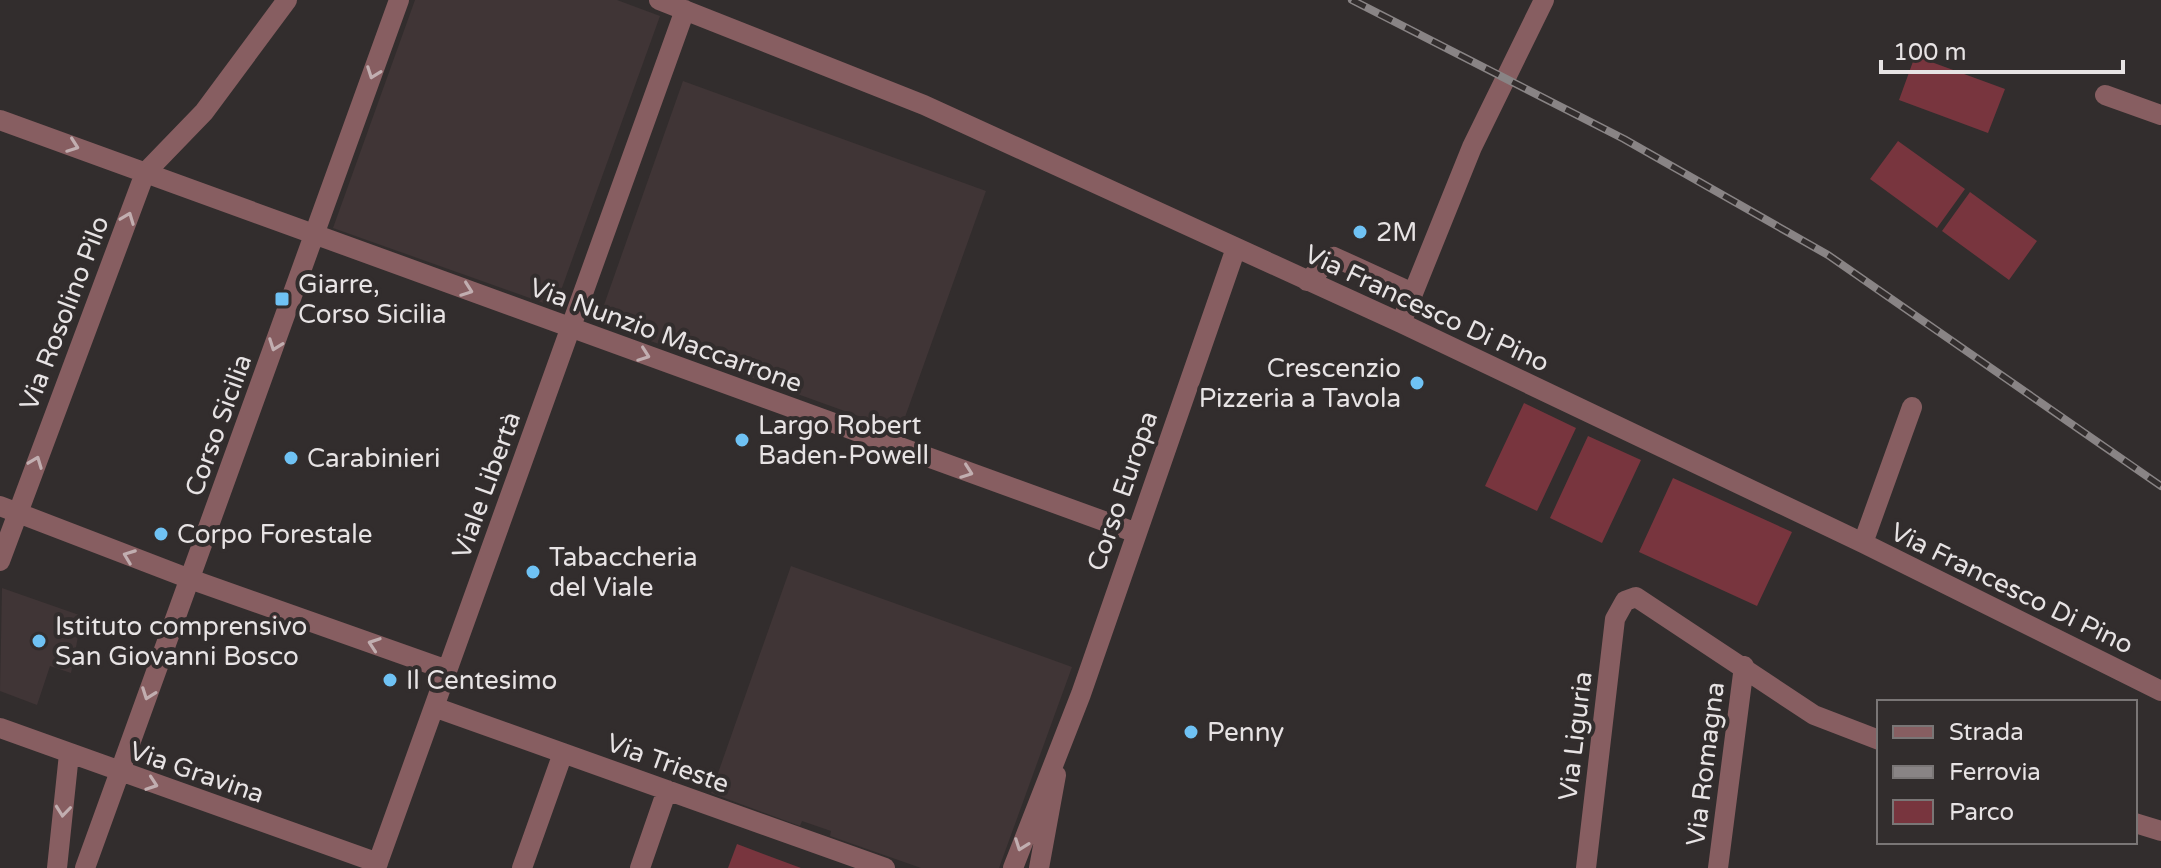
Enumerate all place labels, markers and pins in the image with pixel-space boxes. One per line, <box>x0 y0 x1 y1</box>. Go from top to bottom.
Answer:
place label: 2M <box>1376 217 1417 248</box>
marker: 2M <box>1351 223 1369 241</box>
place label: Giarre, Corso Sicilia <box>298 269 447 330</box>
marker: Giarre, Corso Sicilia <box>273 290 291 308</box>
place label: Crescenzio Pizzeria a Tavola <box>1199 353 1401 414</box>
marker: Crescenzio Pizzeria a Tavola <box>1408 374 1426 392</box>
place label: Largo Robert Baden-Powell <box>758 410 929 471</box>
marker: Largo Robert Baden-Powell <box>733 431 751 449</box>
place label: Carabinieri <box>307 443 441 474</box>
marker: Carabinieri <box>282 449 300 467</box>
place label: Corpo Forestale <box>177 519 372 550</box>
marker: Corpo Forestale <box>152 525 170 543</box>
place label: Tabaccheria del Viale <box>549 542 698 603</box>
marker: Tabaccheria del Viale <box>524 563 542 581</box>
place label: Istituto comprensivo San Giovanni Bosco <box>55 611 307 672</box>
marker: Istituto comprensivo San Giovanni Bosco <box>30 632 48 650</box>
place label: Il Centesimo <box>406 665 557 696</box>
marker: Il Centesimo <box>381 671 399 689</box>
place label: Penny <box>1207 717 1284 748</box>
marker: Penny <box>1182 723 1200 741</box>

